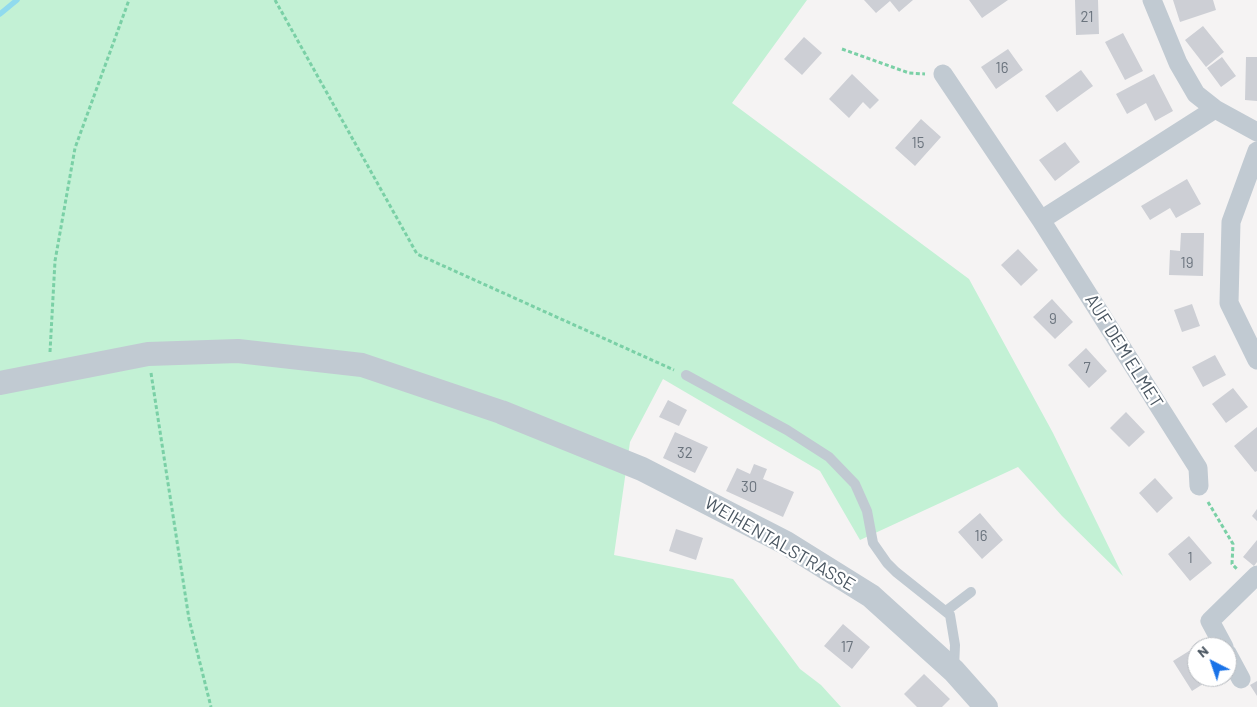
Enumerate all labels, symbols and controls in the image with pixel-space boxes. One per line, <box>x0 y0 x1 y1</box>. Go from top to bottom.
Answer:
house number: 21 <box>1080 8 1094 26</box>
house number: 16 <box>996 59 1008 77</box>
house number: 15 <box>912 134 924 152</box>
house number: 19 <box>1180 254 1194 272</box>
street label: AUF DEM ELMET <box>1080 290 1168 412</box>
house number: 9 <box>1049 310 1057 328</box>
house number: 7 <box>1083 359 1091 377</box>
house number: 32 <box>677 444 693 462</box>
house number: 30 <box>741 478 757 496</box>
street label: WEIHENTALSTRASSE <box>701 492 859 596</box>
house number: 16 <box>975 527 987 545</box>
house number: 1 <box>1187 549 1193 567</box>
north arrow <box>1187 637 1237 687</box>
house number: 17 <box>841 638 853 656</box>
text: N <box>1193 642 1212 661</box>

